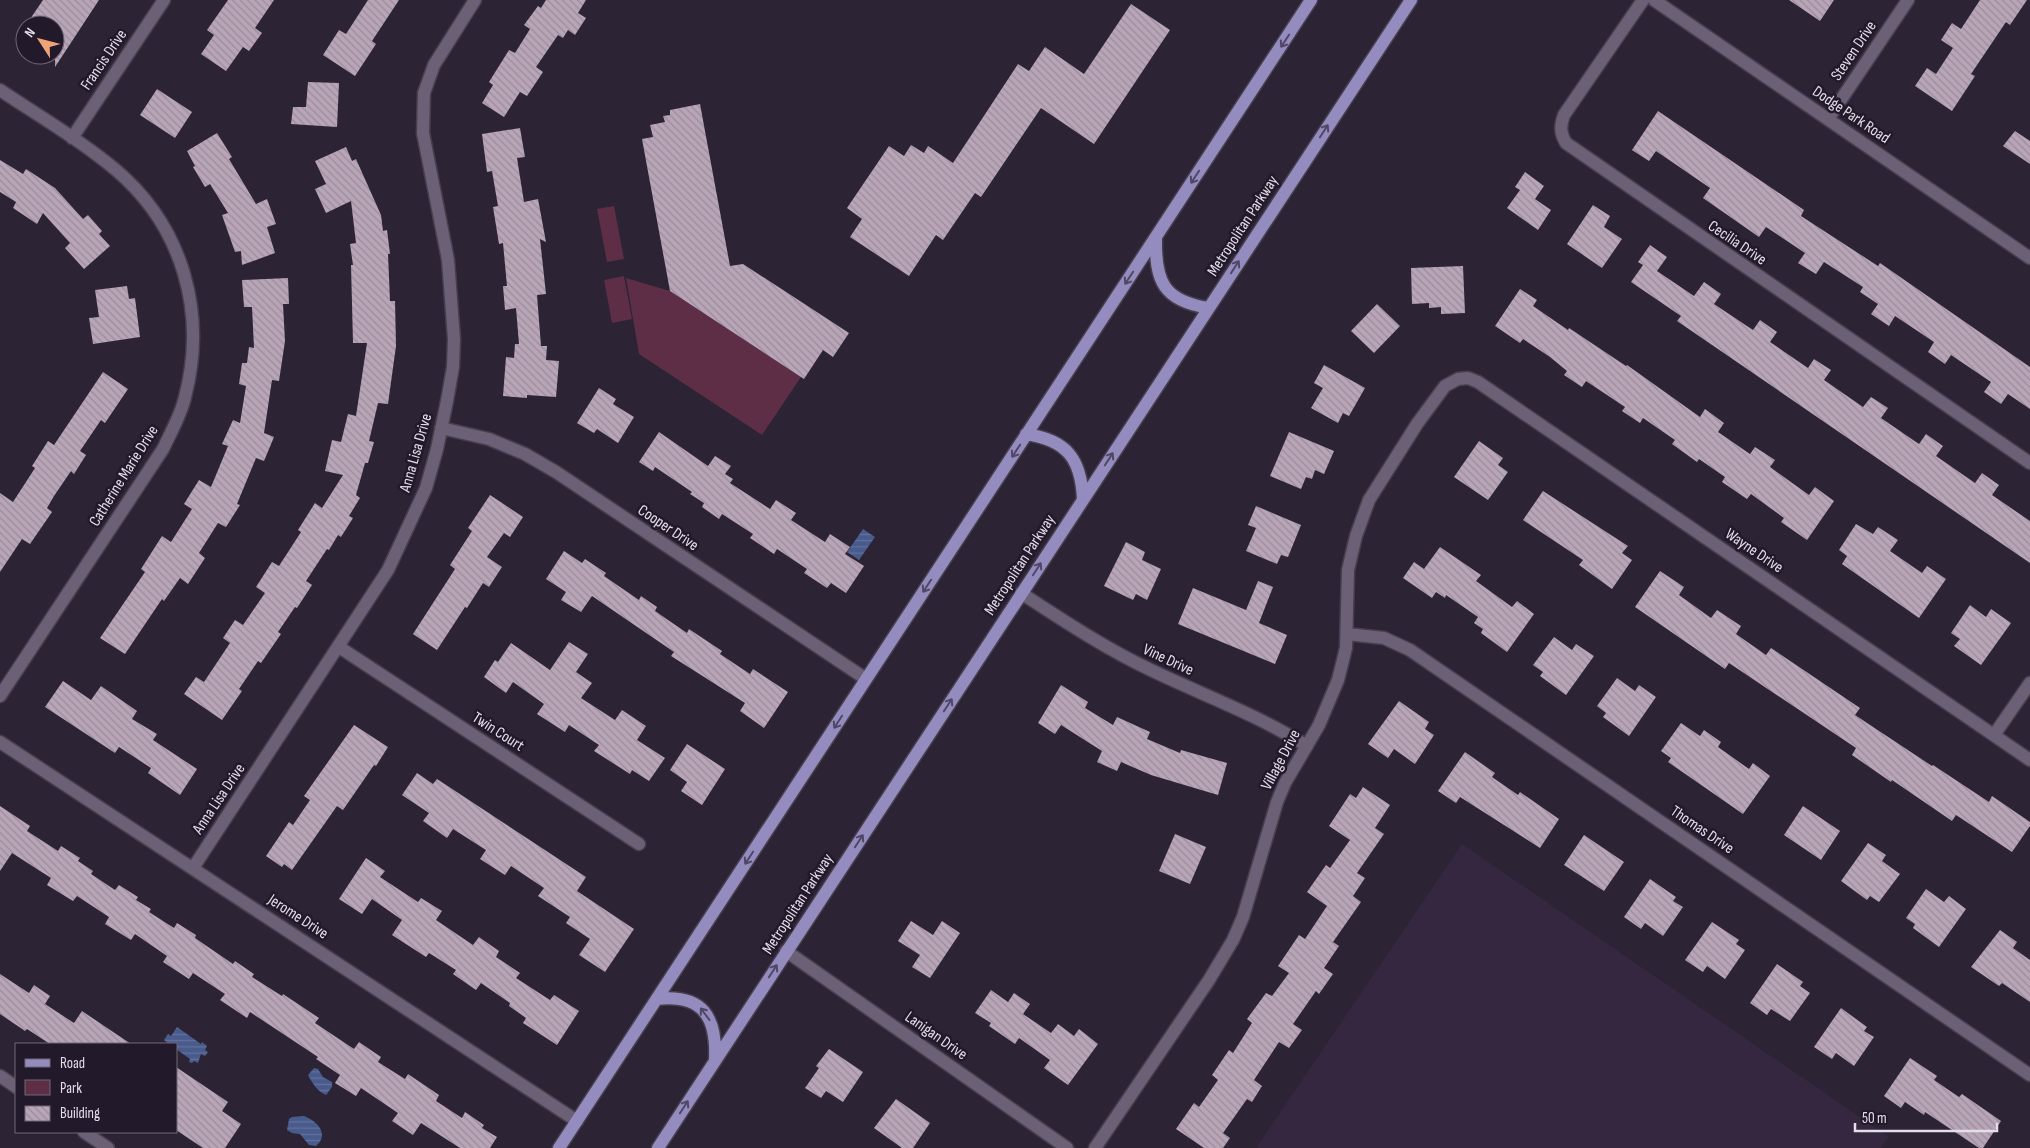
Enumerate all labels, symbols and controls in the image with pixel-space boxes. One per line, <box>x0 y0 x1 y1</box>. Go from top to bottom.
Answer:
north arrow <box>15 15 65 65</box>
street label: Steven Drive <box>1827 18 1881 84</box>
text: N <box>21 25 39 41</box>
street label: Francis Drive <box>77 26 131 94</box>
one-way arrow <box>1279 34 1290 48</box>
street label: Dodge Park Road <box>1809 82 1893 148</box>
one-way arrow <box>1320 125 1330 139</box>
one-way arrow <box>1190 169 1200 183</box>
street label: Metropolitan Parkway <box>1203 172 1283 280</box>
street label: Cecilia Drive <box>1704 217 1770 269</box>
one-way arrow <box>1230 260 1240 274</box>
one-way arrow <box>1124 271 1134 285</box>
street label: Anna Lisa Drive <box>395 412 436 495</box>
street label: Catherine Marie Drive <box>85 422 163 530</box>
one-way arrow <box>1011 443 1021 457</box>
one-way arrow <box>1105 452 1115 466</box>
street label: Cooper Drive <box>634 501 702 555</box>
street label: Metropolitan Parkway <box>980 511 1060 619</box>
street label: Wayne Drive <box>1721 525 1787 577</box>
one-way arrow <box>1032 563 1042 577</box>
one-way arrow <box>922 579 932 593</box>
street label: Vine Drive <box>1140 640 1196 680</box>
one-way arrow <box>943 699 953 713</box>
street label: Twin Court <box>469 708 527 756</box>
one-way arrow <box>833 715 843 729</box>
street label: Village Drive <box>1257 727 1305 793</box>
street label: Anna Lisa Drive <box>188 760 249 839</box>
street label: Thomas Drive <box>1667 802 1737 858</box>
one-way arrow <box>854 835 864 849</box>
street label: Metropolitan Parkway <box>758 850 838 958</box>
one-way arrow <box>743 851 753 865</box>
street label: Jerome Drive <box>264 890 332 943</box>
one-way arrow <box>768 965 778 979</box>
one-way arrow <box>699 1008 710 1021</box>
street label: Lanigan Drive <box>901 1008 971 1064</box>
legend <box>15 1043 178 1133</box>
text: Road <box>60 1054 85 1073</box>
text: Park <box>60 1079 82 1098</box>
scale bar <box>1855 1100 1998 1132</box>
one-way arrow <box>679 1101 689 1115</box>
text: Building <box>60 1104 100 1123</box>
text: 50 m <box>1862 1109 1887 1128</box>

